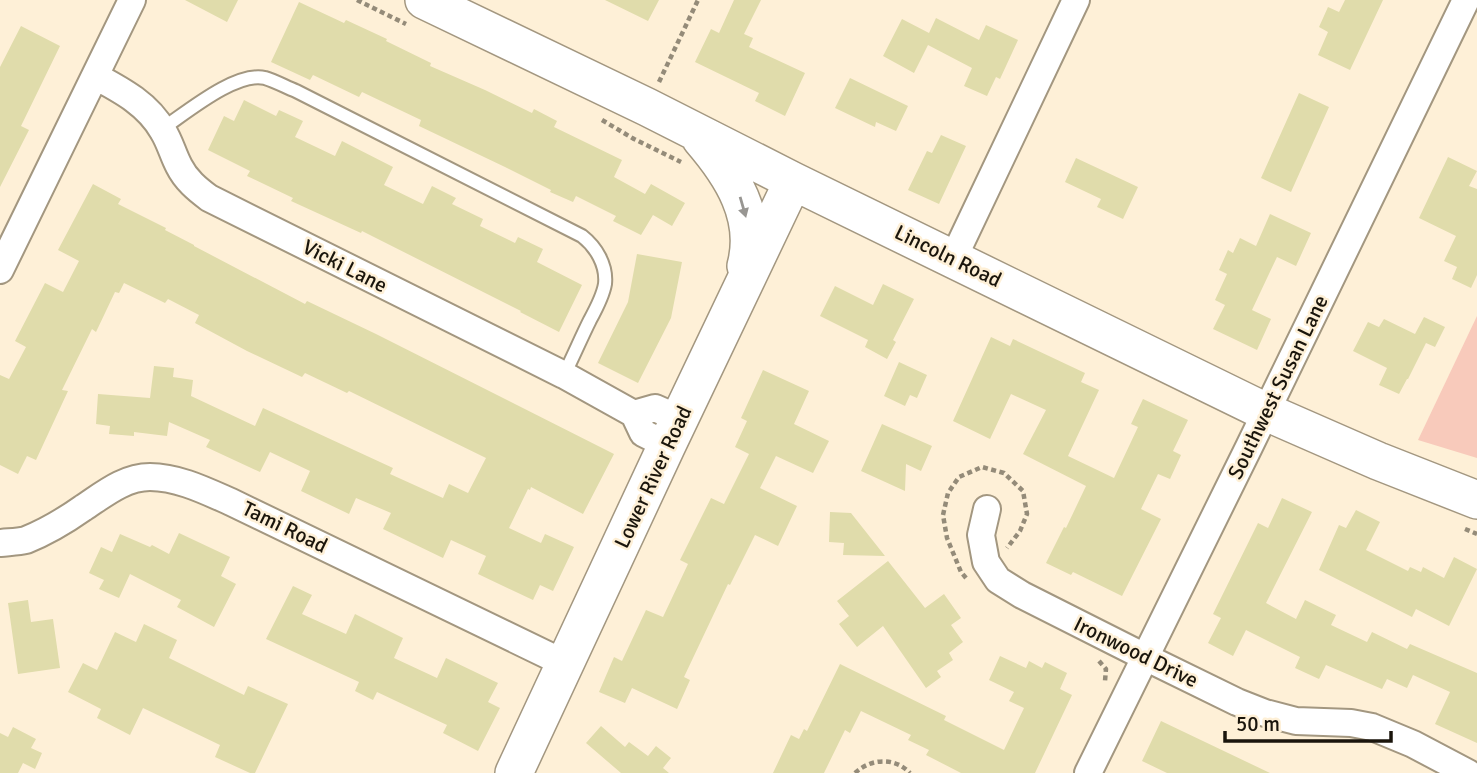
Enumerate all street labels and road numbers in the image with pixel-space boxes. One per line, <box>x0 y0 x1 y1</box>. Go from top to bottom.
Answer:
street label: Lincoln Road <box>890 219 1006 293</box>
street label: Vicki Lane <box>298 234 392 298</box>
street label: Southwest Susan Lane <box>1222 291 1334 483</box>
street label: Lower River Road <box>609 402 697 552</box>
street label: Tami Road <box>238 495 332 559</box>
street label: Ironwood Drive <box>1070 611 1202 693</box>

